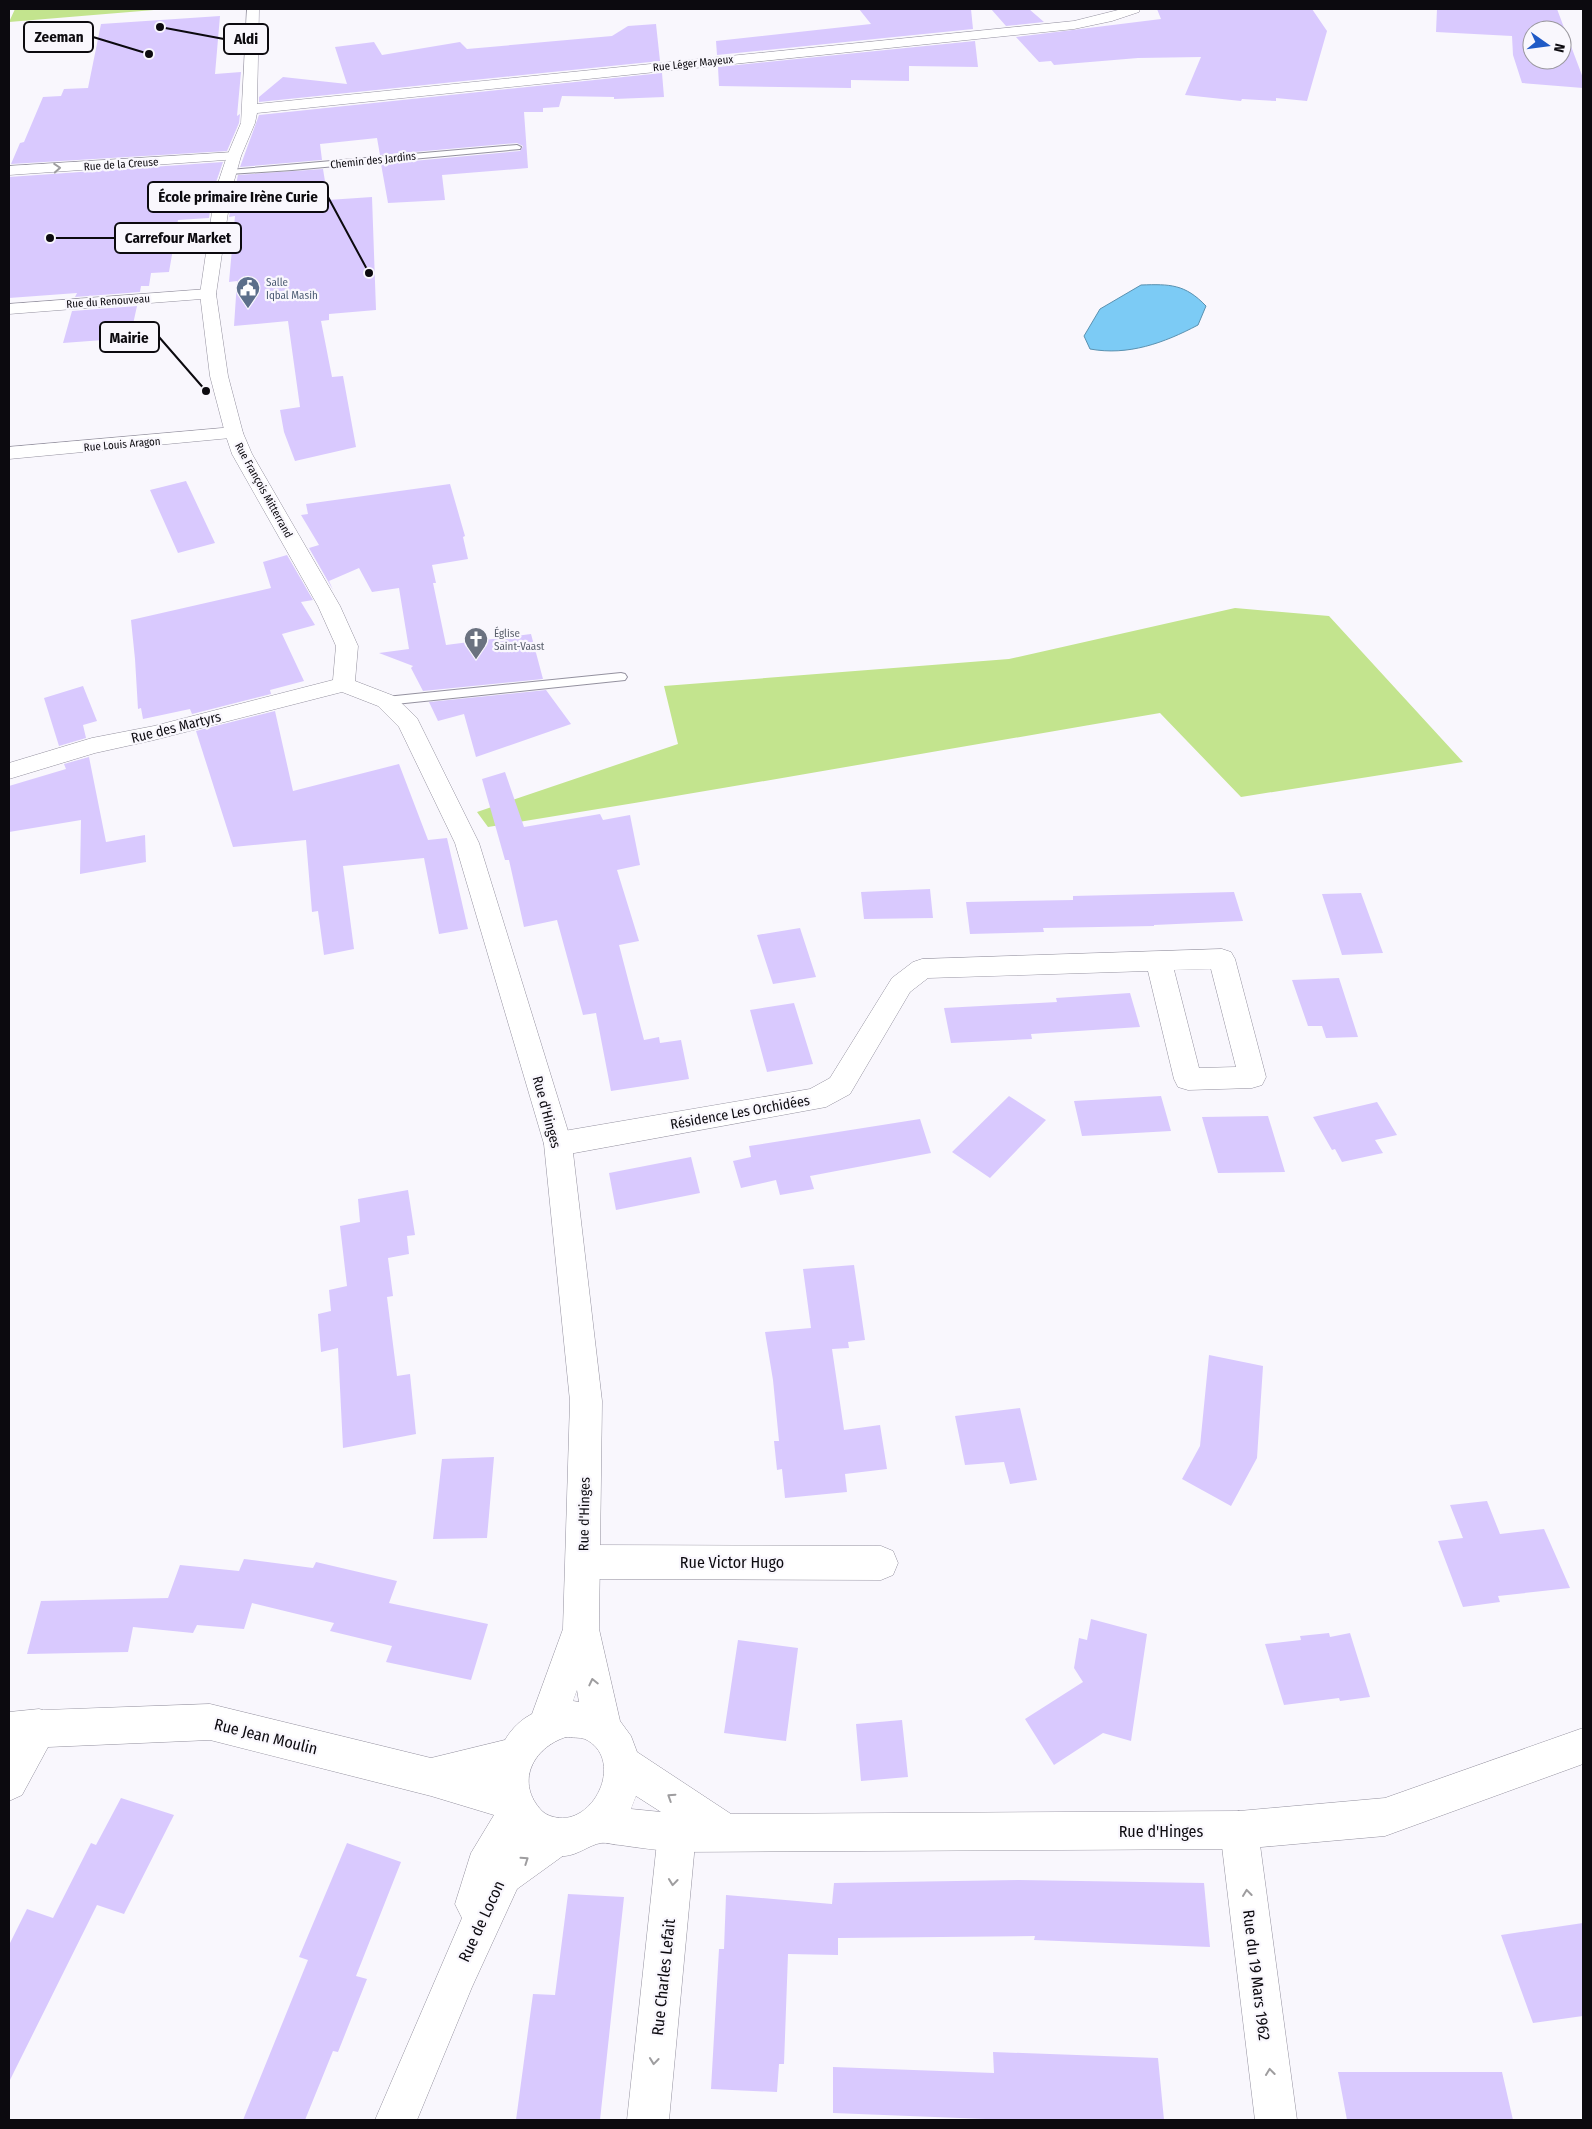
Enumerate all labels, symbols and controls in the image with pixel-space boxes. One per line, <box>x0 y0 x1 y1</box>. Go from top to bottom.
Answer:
north arrow <box>1522 20 1572 70</box>
callout: Zeeman <box>24 22 93 52</box>
callout: Aldi <box>224 24 268 54</box>
text: Zeeman <box>34 28 84 46</box>
text: Aldi <box>233 30 258 48</box>
text: N <box>1550 42 1568 54</box>
street label: Rue Léger Mayeux <box>652 53 734 74</box>
street label: Chemin des Jardins <box>330 150 417 171</box>
street label: Rue de la Creuse <box>83 155 159 174</box>
one-way arrow <box>54 163 62 174</box>
callout: École primaire Irène Curie <box>148 182 328 212</box>
text: École primaire Irène Curie <box>158 188 318 206</box>
callout: Carrefour Market <box>115 223 241 253</box>
text: Carrefour Market <box>125 229 232 247</box>
public building icon: Salle Iqbal Masih <box>235 275 261 309</box>
place label: Salle Iqbal Masih <box>266 276 318 302</box>
street label: Rue du Renouveau <box>66 292 150 311</box>
callout: Mairie <box>100 322 159 352</box>
text: Mairie <box>109 329 149 347</box>
street label: Rue Louis Aragon <box>83 435 161 454</box>
street label: Rue François Mitterrand <box>232 440 295 540</box>
church icon: Église Saint-Vaast <box>463 626 489 660</box>
place label: Église Saint-Vaast <box>494 626 545 653</box>
street label: Rue des Martyrs <box>129 708 223 747</box>
street label: Rue d'Hinges <box>529 1074 564 1150</box>
street label: Résidence Les Orchidées <box>669 1092 811 1133</box>
street label: Rue d'Hinges <box>575 1477 594 1551</box>
street label: Rue Victor Hugo <box>680 1553 784 1572</box>
one-way arrow <box>588 1678 599 1687</box>
street label: Rue Jean Moulin <box>212 1714 319 1758</box>
one-way arrow <box>667 1794 677 1803</box>
street label: Rue d'Hinges <box>1119 1822 1204 1841</box>
one-way arrow <box>520 1856 529 1866</box>
street label: Rue de Locon <box>454 1878 509 1965</box>
one-way arrow <box>667 1878 678 1886</box>
one-way arrow <box>1242 1889 1253 1897</box>
street label: Rue du 19 Mars 1962 <box>1239 1909 1274 2041</box>
street label: Rue Charles Lefait <box>648 1917 679 2036</box>
one-way arrow <box>649 2057 660 2065</box>
one-way arrow <box>1265 2068 1276 2076</box>

